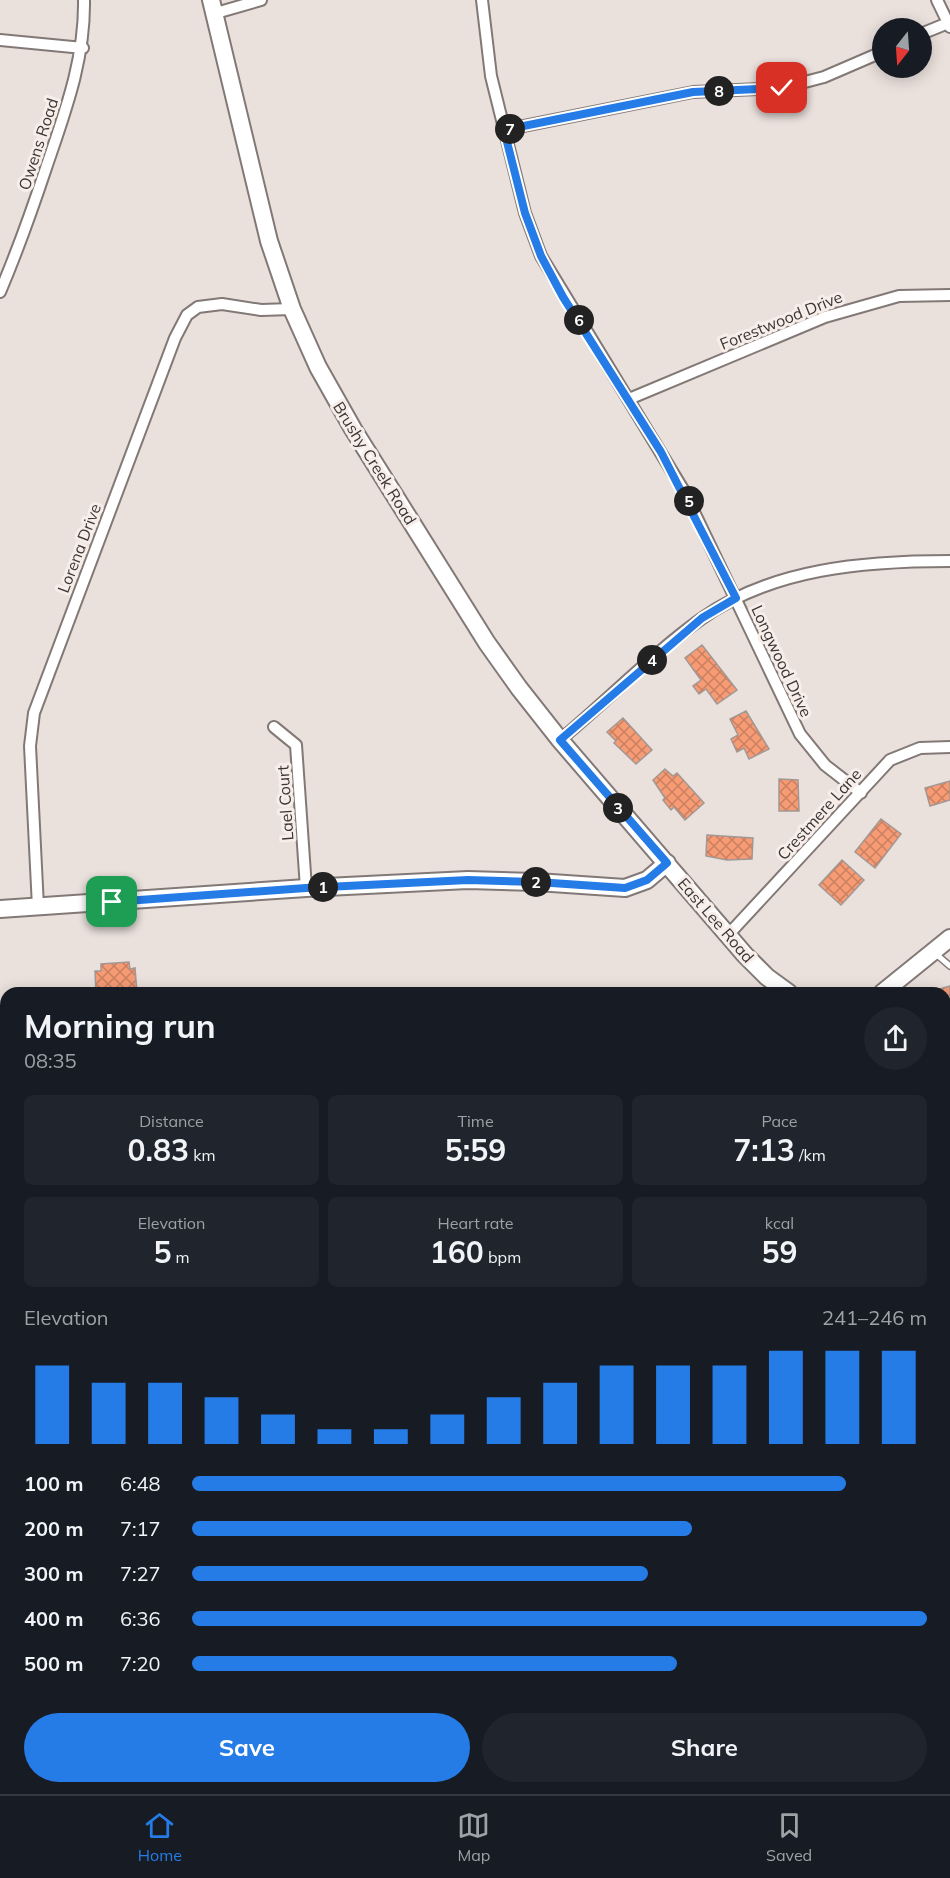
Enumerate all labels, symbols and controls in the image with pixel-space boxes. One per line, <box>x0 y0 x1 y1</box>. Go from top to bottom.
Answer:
north arrow <box>872 18 932 78</box>
map controls <box>872 18 932 78</box>
pin <box>756 62 807 113</box>
icon: check <box>765 71 798 104</box>
pin: 8 <box>704 76 734 106</box>
text: 8 <box>714 81 724 101</box>
street label: Owens Road <box>14 95 62 193</box>
pin: 7 <box>495 114 525 144</box>
text: 7 <box>505 119 515 139</box>
street label: Forestwood Drive <box>717 286 845 354</box>
pin: 6 <box>564 305 594 335</box>
text: 6 <box>574 310 584 330</box>
street label: Brushy Creek Road <box>329 398 421 528</box>
pin: 5 <box>674 486 704 516</box>
text: 5 <box>684 491 694 511</box>
street label: Lorena Drive <box>53 501 105 595</box>
street label: Longwood Drive <box>747 602 817 720</box>
pin: 4 <box>637 645 667 675</box>
text: 4 <box>647 650 657 670</box>
street label: Lael Court <box>272 764 298 841</box>
street label: Crestmere Lane <box>773 764 865 864</box>
pin: 3 <box>603 793 633 823</box>
text: 3 <box>613 798 623 818</box>
pin: 2 <box>521 867 551 897</box>
pin: 1 <box>308 872 338 902</box>
text: 2 <box>531 872 541 892</box>
street label: East Lee Road <box>674 873 758 967</box>
pin <box>86 876 137 927</box>
text: 1 <box>318 877 328 897</box>
icon: arrive <box>95 885 128 918</box>
text: Morning run <box>24 1005 216 1046</box>
button: share <box>864 1007 927 1070</box>
text: 08:35 <box>24 1048 77 1073</box>
text: Distance <box>139 1111 204 1131</box>
text: Time <box>457 1111 494 1131</box>
text: Pace <box>761 1111 798 1131</box>
text: 0.83 <box>128 1131 189 1169</box>
text: 5:59 <box>445 1131 506 1169</box>
text: 7:13 <box>733 1131 795 1169</box>
text: km <box>189 1145 215 1165</box>
text: /km <box>795 1145 826 1165</box>
text: Elevation <box>138 1213 205 1233</box>
text: Heart rate <box>437 1213 514 1233</box>
text: kcal <box>765 1213 794 1233</box>
text: 5 <box>153 1233 171 1271</box>
text: 160 <box>430 1233 484 1271</box>
text: 59 <box>762 1233 798 1271</box>
text: m <box>171 1247 190 1267</box>
text: bpm <box>484 1247 521 1267</box>
text: Elevation <box>24 1305 109 1330</box>
text: 241–246 m <box>822 1305 927 1330</box>
text: 100 m <box>24 1471 83 1496</box>
text: 6:48 <box>120 1471 161 1496</box>
text: 200 m <box>24 1516 83 1541</box>
text: 7:17 <box>120 1516 161 1541</box>
text: 300 m <box>24 1561 83 1586</box>
text: 7:27 <box>120 1561 161 1586</box>
text: 400 m <box>24 1606 83 1631</box>
text: 6:36 <box>120 1606 161 1631</box>
text: 500 m <box>24 1651 83 1676</box>
text: 7:20 <box>120 1651 161 1676</box>
button: Save <box>24 1713 470 1782</box>
button: Share <box>482 1713 927 1782</box>
tab: Home <box>138 1809 182 1865</box>
tab: Map <box>457 1809 490 1865</box>
tab: Saved <box>766 1809 812 1865</box>

